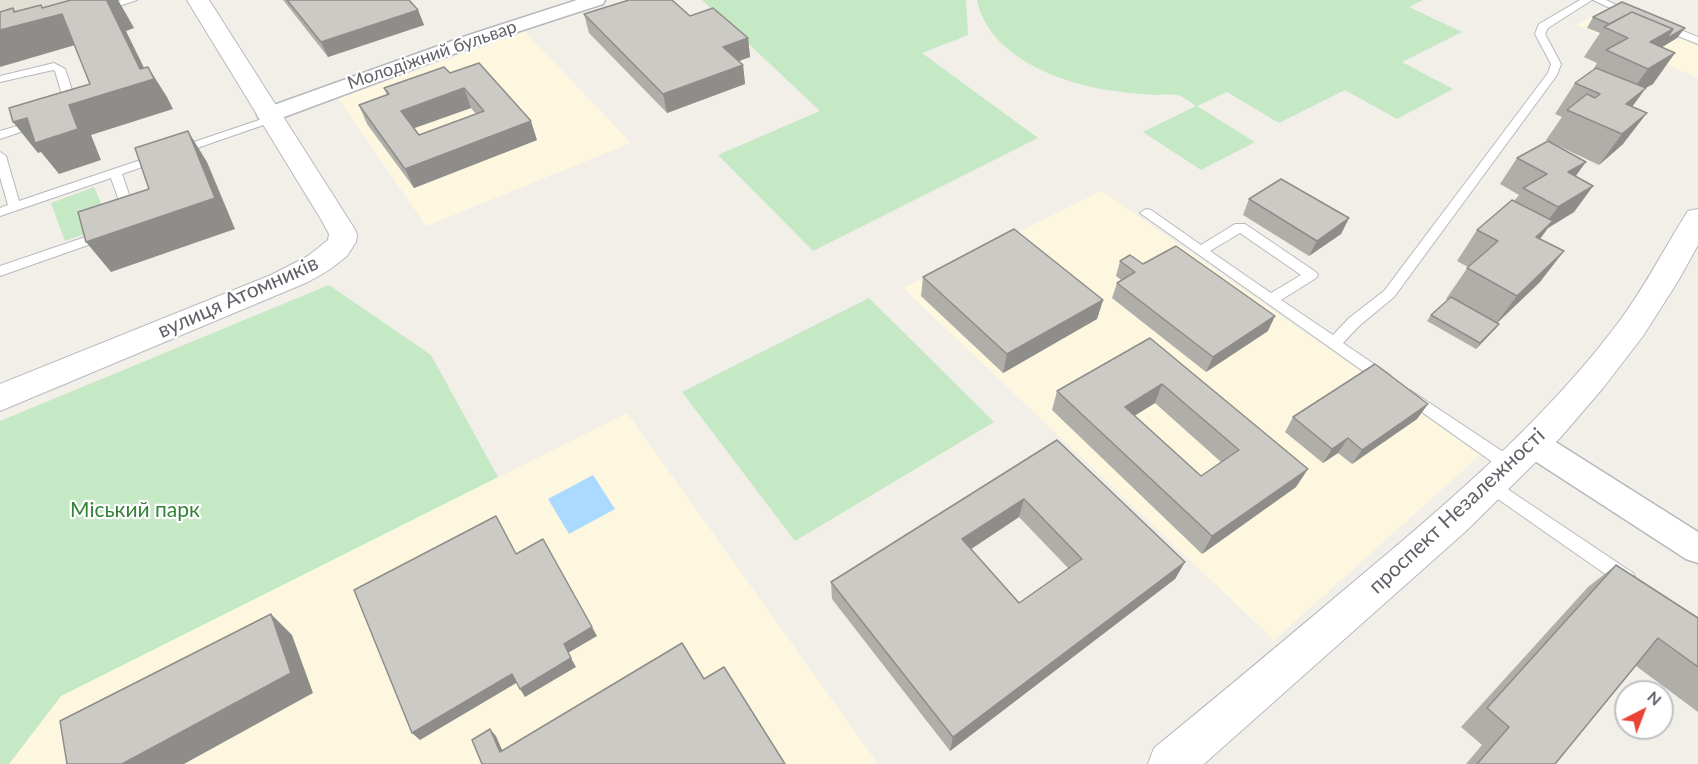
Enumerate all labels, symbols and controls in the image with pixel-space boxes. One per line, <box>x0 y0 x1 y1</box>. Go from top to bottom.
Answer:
street label: Молодіжний бульвар <box>345 16 519 94</box>
street label: вулиця Атомників <box>154 250 322 344</box>
street label: проспект Незалежності <box>1364 423 1550 599</box>
park label: Міський парк <box>70 497 200 523</box>
north arrow <box>1614 680 1674 740</box>
text: N <box>1644 687 1666 709</box>

